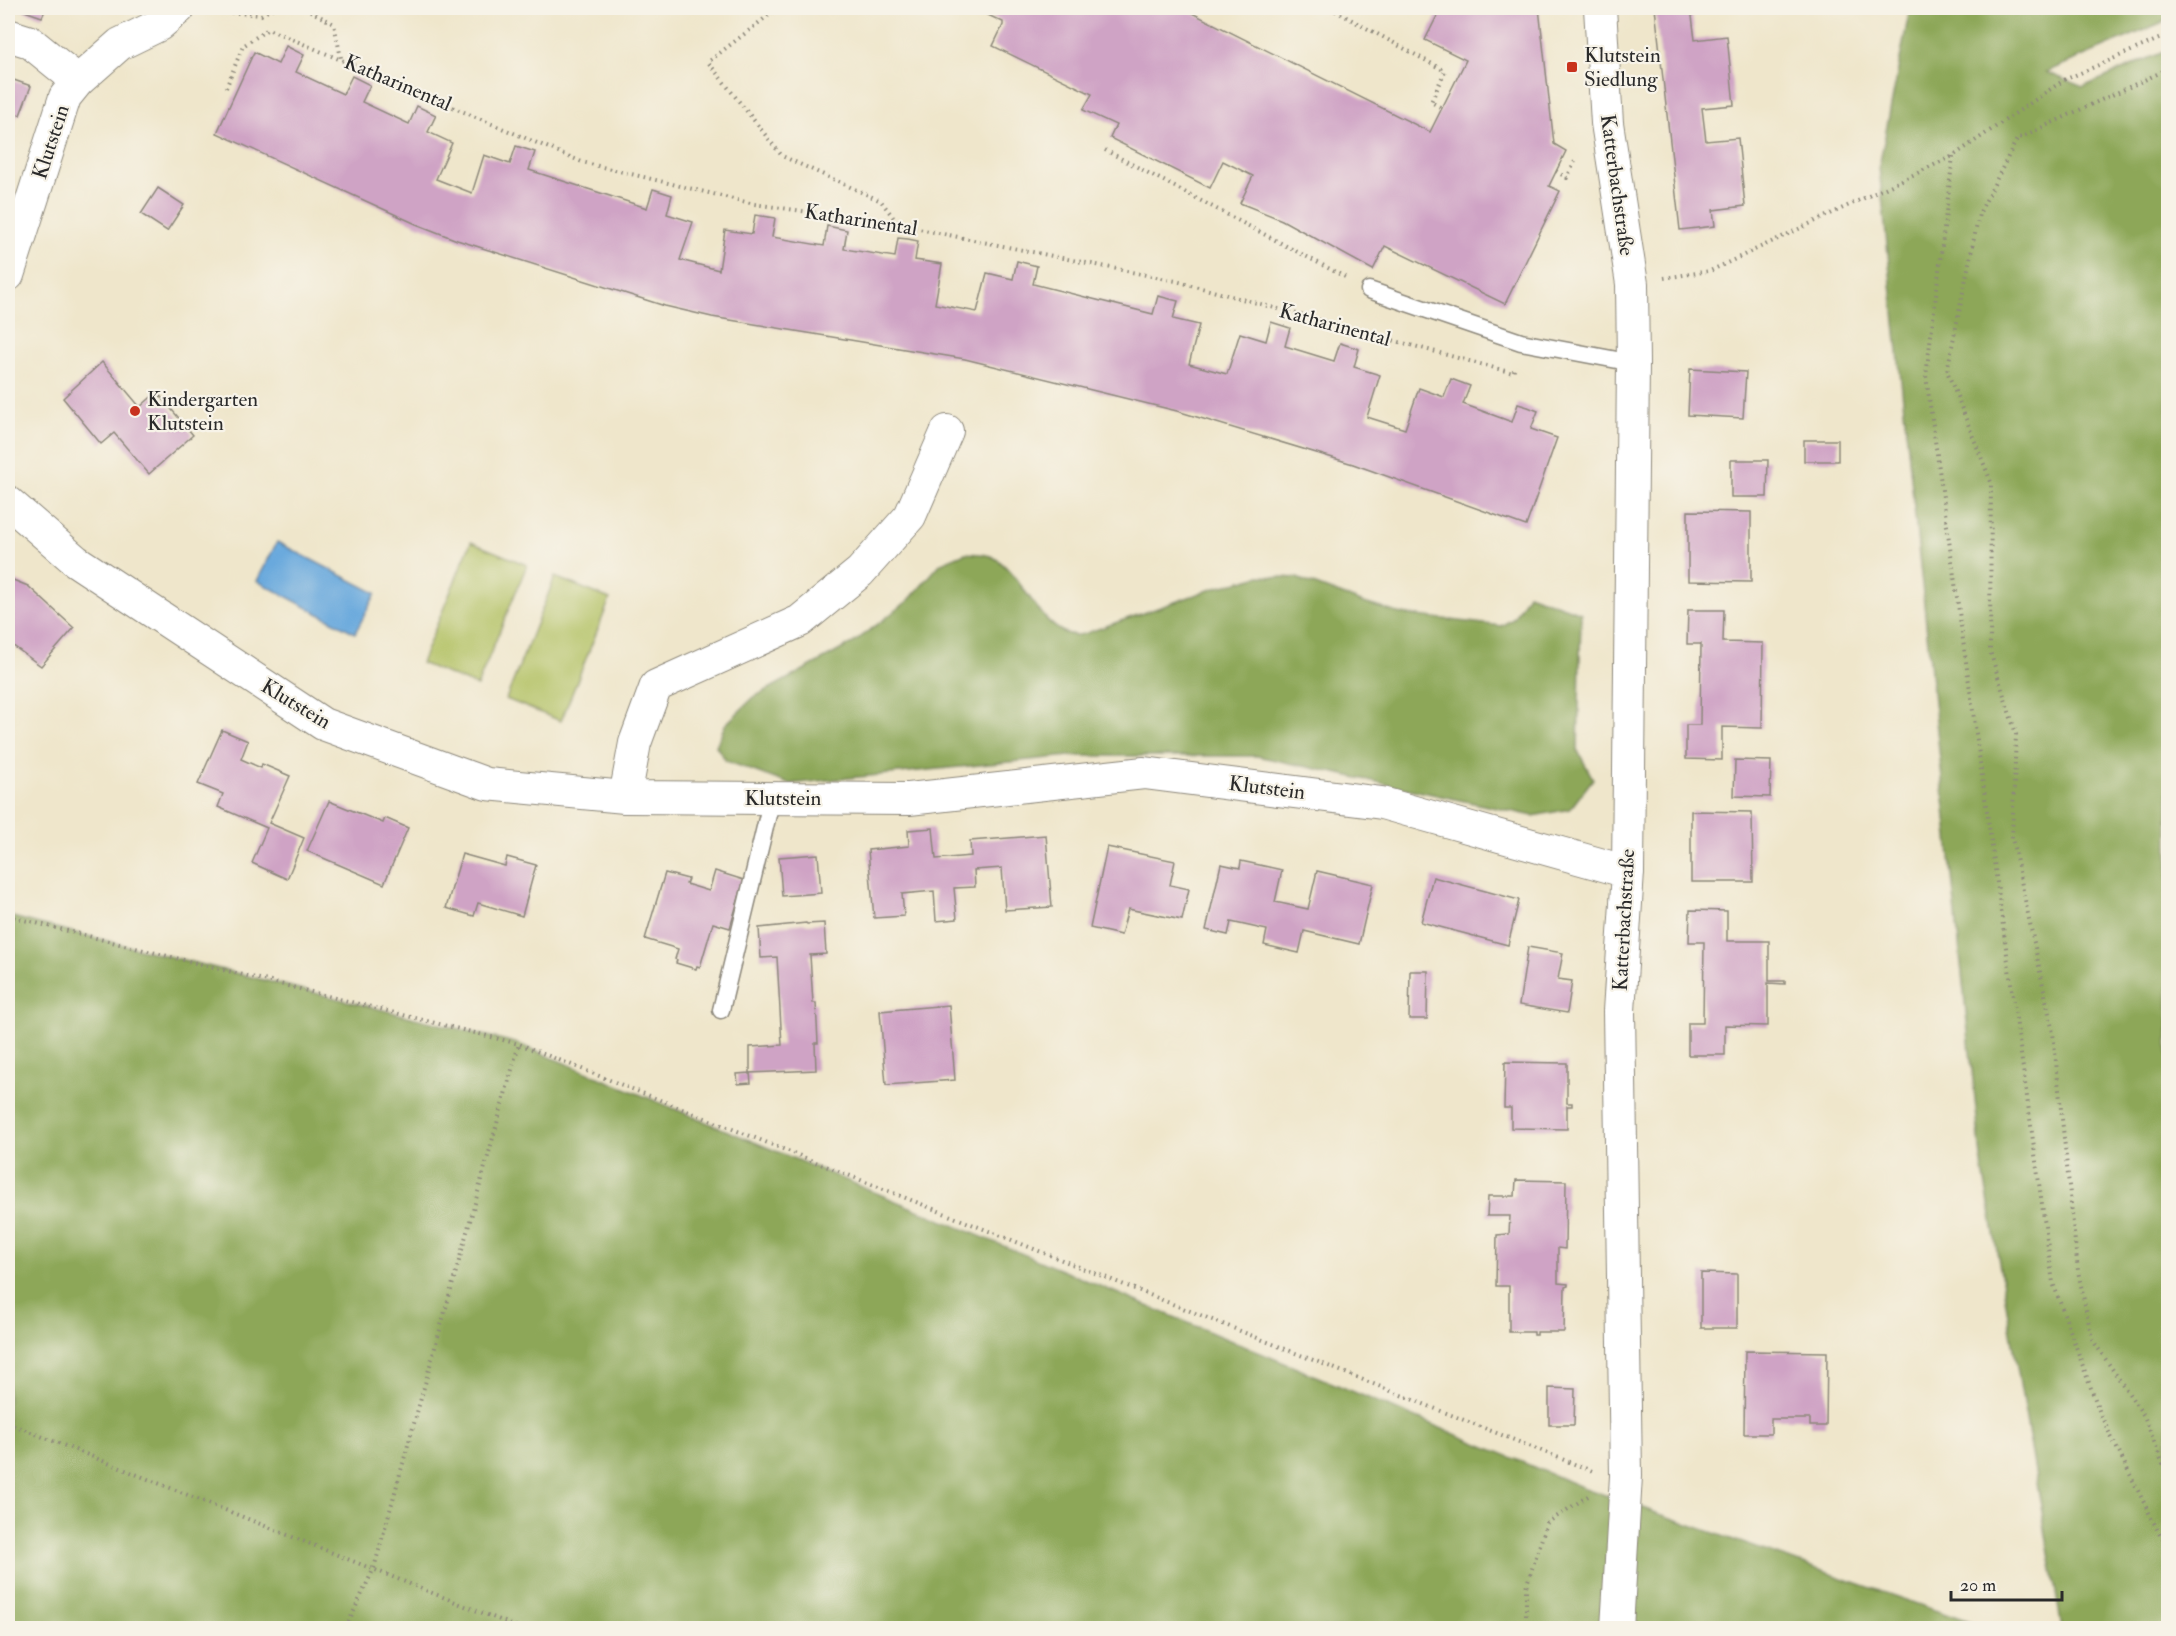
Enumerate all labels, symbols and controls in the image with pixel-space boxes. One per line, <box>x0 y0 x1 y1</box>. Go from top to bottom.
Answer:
place label: Klutstein Siedlung <box>1584 42 1661 93</box>
street label: Katharinental <box>340 48 456 118</box>
marker: Klutstein Siedlung <box>1565 60 1579 74</box>
street label: Klutstein <box>26 101 76 183</box>
street label: Katterbachstraße <box>1594 113 1640 258</box>
street label: Katharinental <box>802 198 920 242</box>
street label: Katharinental <box>1276 297 1394 353</box>
place label: Kindergarten Klutstein <box>147 386 258 437</box>
marker: Kindergarten Klutstein <box>128 404 142 418</box>
street label: Klutstein <box>256 673 336 735</box>
street label: Klutstein <box>1227 770 1307 806</box>
street label: Klutstein <box>745 785 822 812</box>
street label: Katterbachstraße <box>1607 848 1641 992</box>
scale bar <box>1951 1564 2062 1602</box>
text: 20 m <box>1960 1574 1996 1597</box>

